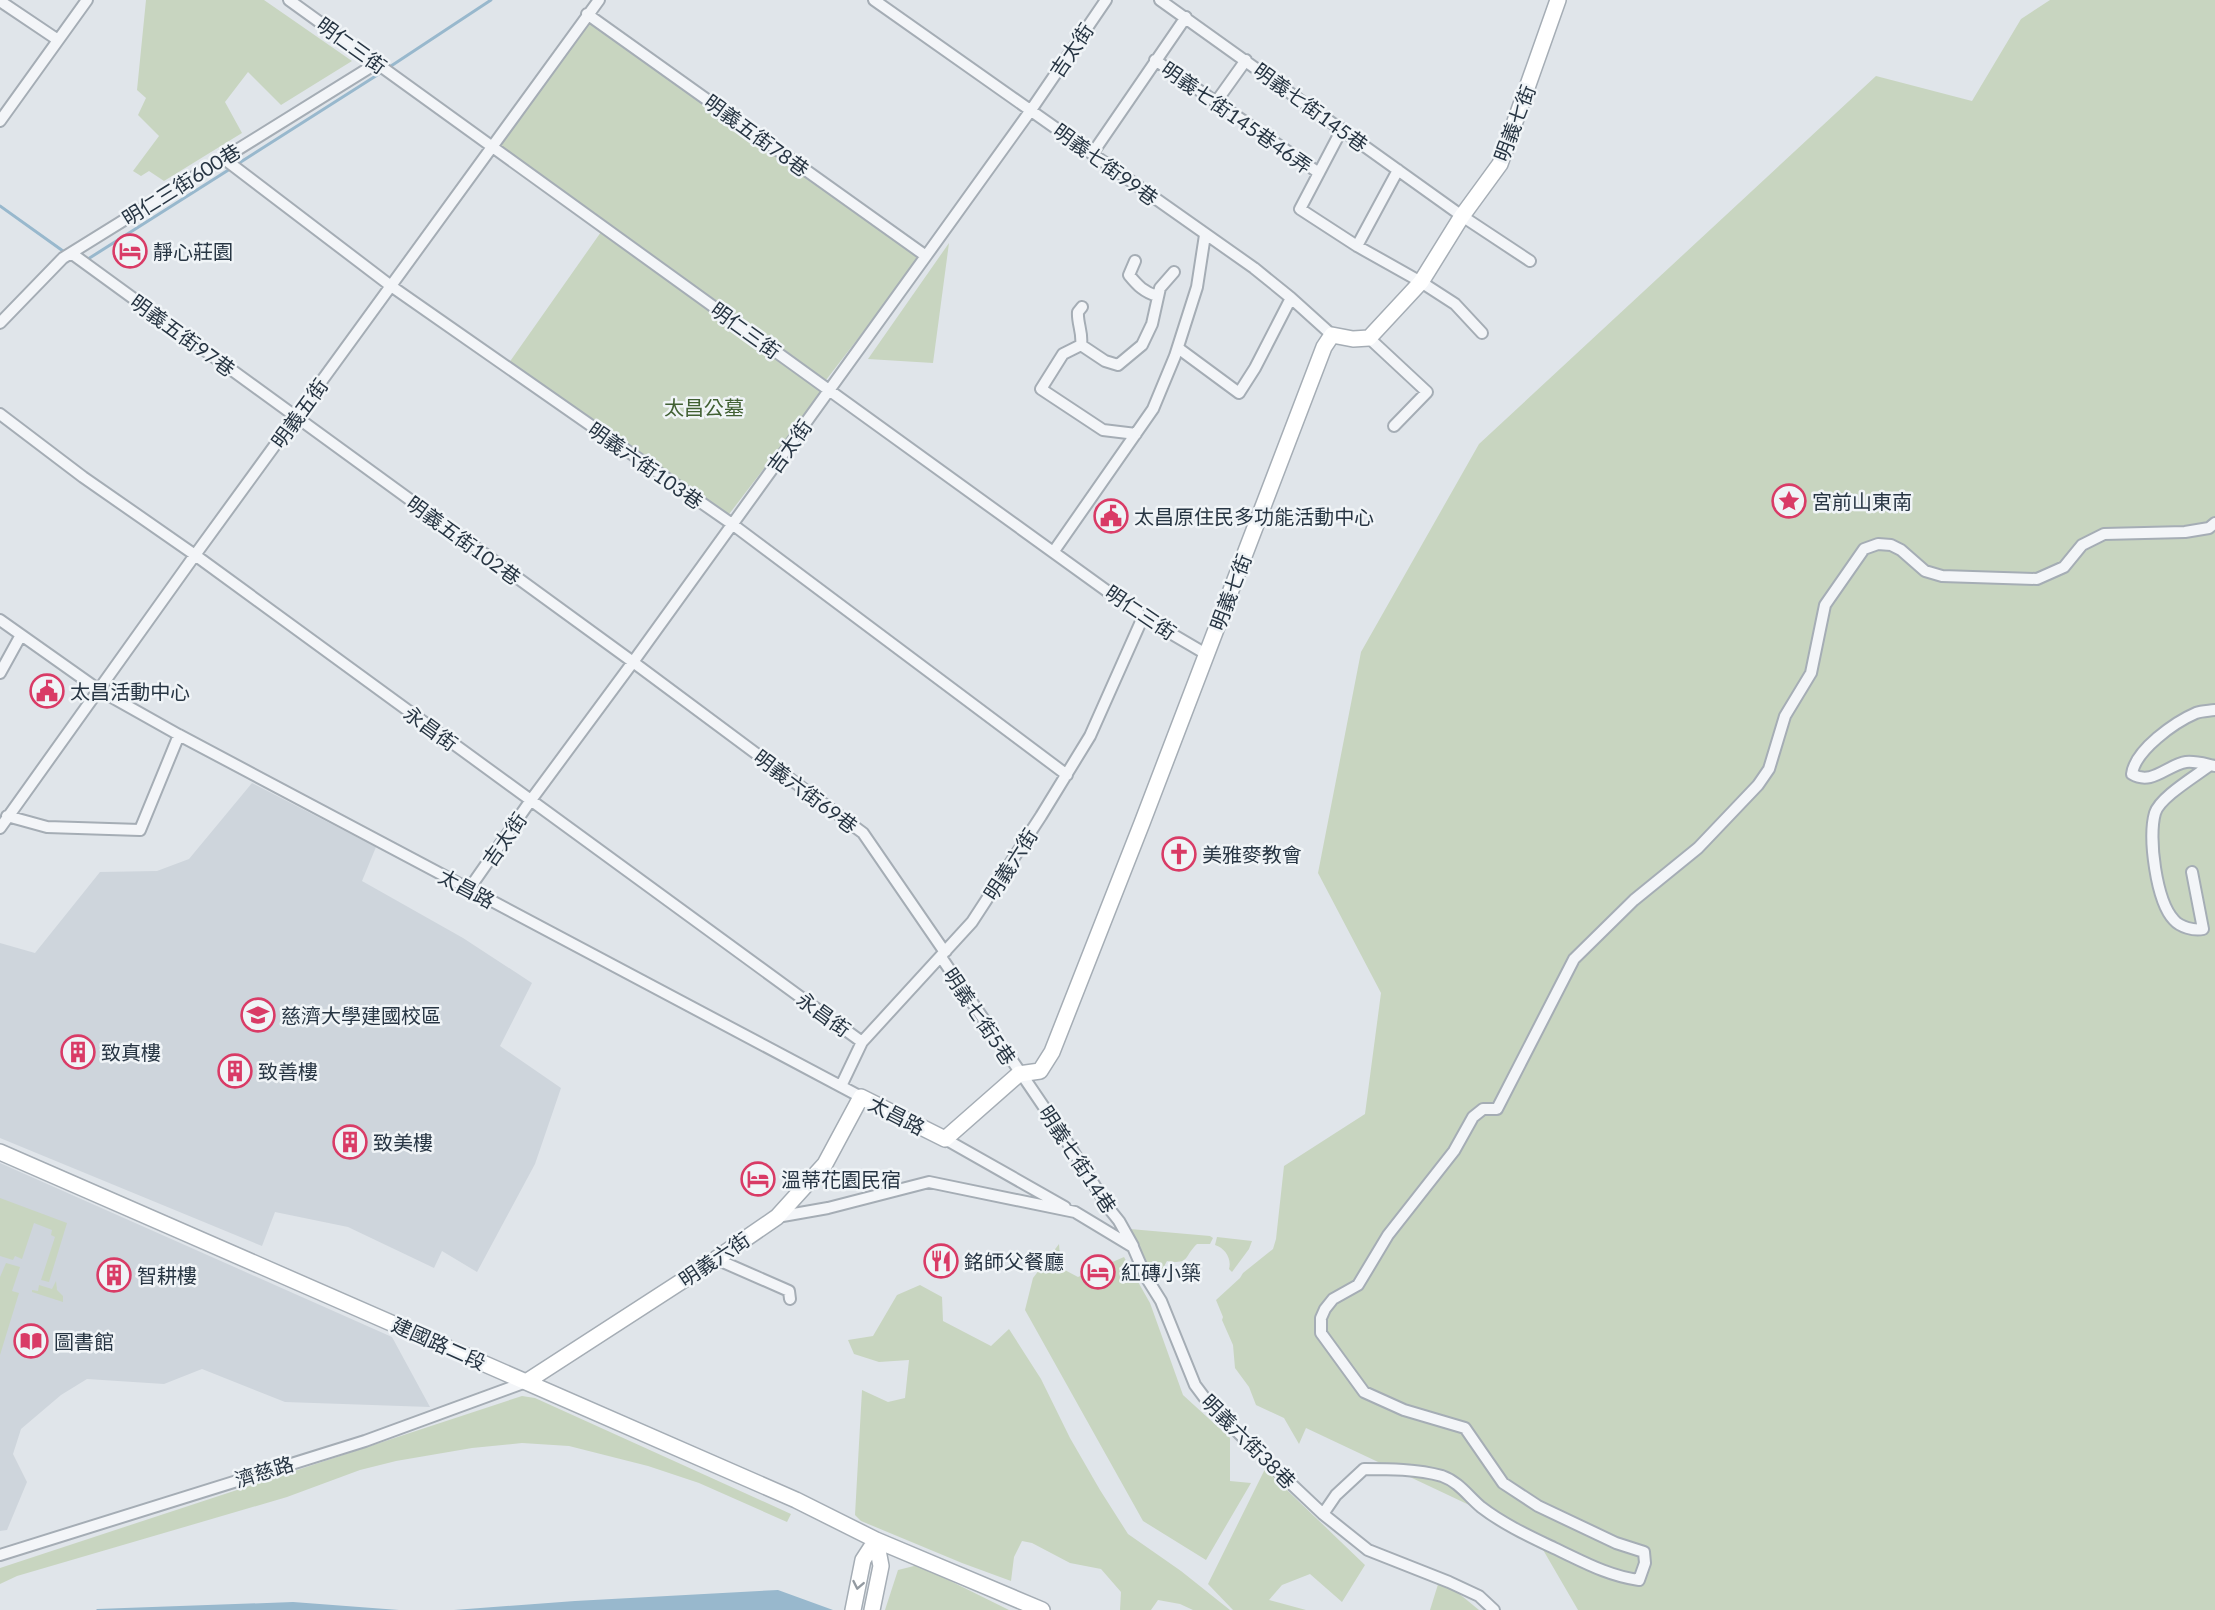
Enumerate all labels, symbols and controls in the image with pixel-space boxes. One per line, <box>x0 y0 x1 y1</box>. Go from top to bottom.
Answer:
street label: 明仁三街 <box>313 12 391 78</box>
street label: 吉太街 <box>1044 18 1098 82</box>
street label: 明義七街145巷46弄 <box>1157 56 1317 178</box>
street label: 明義七街145巷 <box>1249 58 1373 156</box>
street label: 明義七街 <box>1488 81 1540 165</box>
street label: 明義五街78巷 <box>700 89 814 181</box>
street label: 明義七街99巷 <box>1049 118 1163 210</box>
street label: 明仁三街600巷 <box>117 138 245 230</box>
hotel icon: 靜心莊園 <box>112 233 148 269</box>
place label: 靜心莊園 <box>153 239 233 263</box>
street label: 明義五街97巷 <box>126 289 240 381</box>
street label: 明仁三街 <box>707 297 785 363</box>
street label: 明義五街 <box>266 374 332 452</box>
park label: 太昌公墓 <box>664 395 744 419</box>
street label: 吉太街 <box>762 415 816 477</box>
street label: 明義六街103巷 <box>584 417 708 513</box>
place icon: 宮前山東南 <box>1771 483 1807 519</box>
place label: 宮前山東南 <box>1812 489 1912 513</box>
street label: 明義五街102巷 <box>402 491 526 589</box>
public building icon: 太昌原住民多功能活動中心 <box>1093 498 1129 534</box>
place label: 太昌原住民多功能活動中心 <box>1134 504 1374 528</box>
street label: 明義七街 <box>1204 550 1256 634</box>
street label: 明仁三街 <box>1101 580 1181 644</box>
public building icon: 太昌活動中心 <box>29 673 65 709</box>
place label: 太昌活動中心 <box>70 679 190 703</box>
street label: 永昌街 <box>400 701 462 755</box>
street label: 明義六街69巷 <box>750 744 862 838</box>
street label: 吉太街 <box>477 808 531 870</box>
street label: 明義六街 <box>978 824 1042 904</box>
church icon: 美雅麥教會 <box>1161 836 1197 872</box>
place label: 美雅麥教會 <box>1202 842 1302 866</box>
street label: 太昌路 <box>435 863 499 913</box>
street label: 明義七街5巷 <box>939 963 1021 1069</box>
street label: 永昌街 <box>793 987 855 1041</box>
school or university icon: 慈濟大學建國校區 <box>240 997 276 1033</box>
place label: 慈濟大學建國校區 <box>281 1003 441 1027</box>
building icon: 致真樓 <box>60 1034 96 1070</box>
place label: 致真樓 <box>101 1040 161 1064</box>
building icon: 致善樓 <box>217 1053 253 1089</box>
place label: 致善樓 <box>258 1059 318 1083</box>
street label: 太昌路 <box>865 1091 929 1139</box>
street label: 明義七街14巷 <box>1034 1101 1122 1217</box>
building icon: 致美樓 <box>332 1124 368 1160</box>
place label: 致美樓 <box>373 1130 433 1154</box>
hotel icon: 溫蒂花園民宿 <box>740 1161 776 1197</box>
place label: 溫蒂花園民宿 <box>781 1167 901 1191</box>
street label: 明義六街 <box>674 1227 754 1291</box>
restaurant icon: 銘師父餐廳 <box>923 1243 959 1279</box>
place label: 銘師父餐廳 <box>964 1249 1064 1273</box>
hotel icon: 紅磚小築 <box>1080 1254 1116 1290</box>
building icon: 智耕樓 <box>96 1257 132 1293</box>
place label: 紅磚小築 <box>1121 1260 1201 1284</box>
place label: 智耕樓 <box>137 1263 197 1287</box>
street label: 建國路二段 <box>388 1312 490 1374</box>
library icon: 圖書館 <box>13 1323 49 1359</box>
place label: 圖書館 <box>54 1329 114 1353</box>
street label: 明義六街38巷 <box>1197 1389 1301 1493</box>
street label: 濟慈路 <box>232 1451 296 1491</box>
one-way arrow <box>852 1580 865 1590</box>

